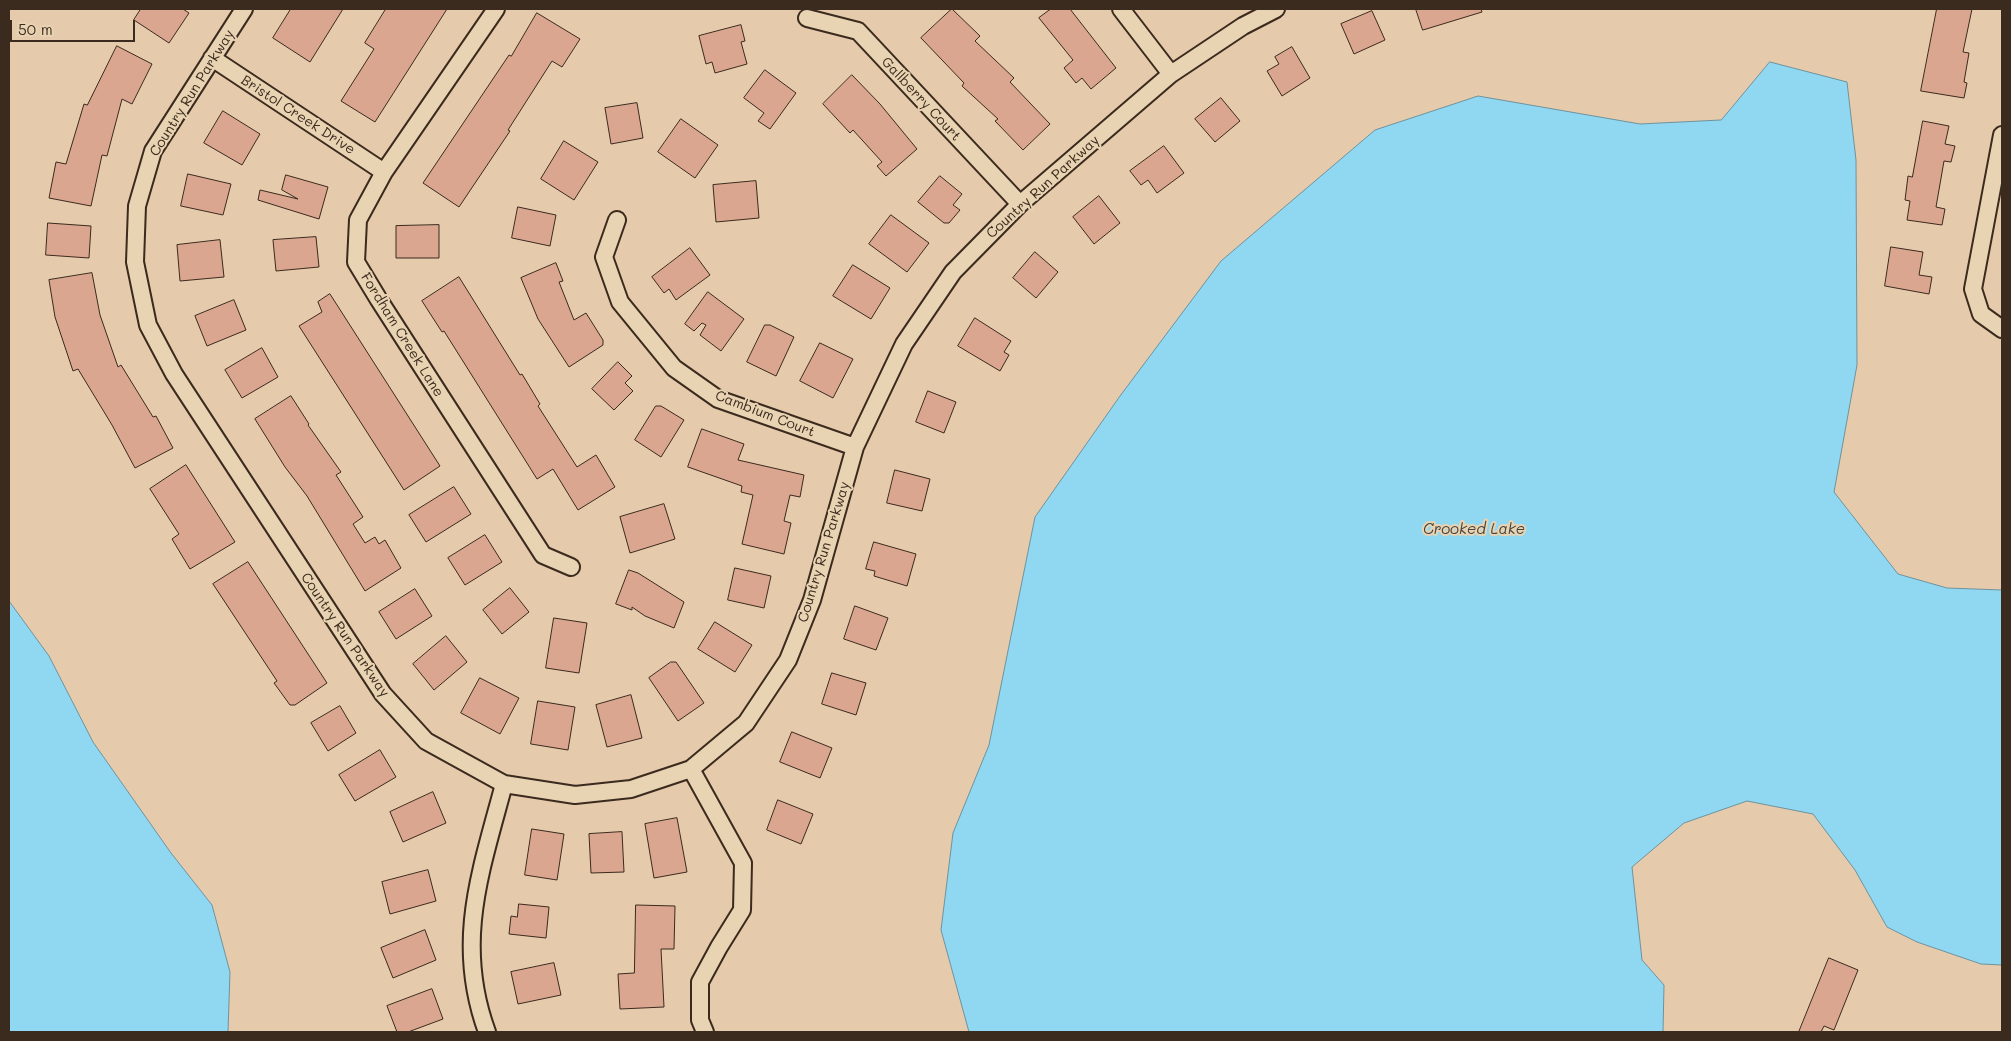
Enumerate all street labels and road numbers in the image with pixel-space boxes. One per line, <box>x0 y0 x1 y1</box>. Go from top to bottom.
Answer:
street label: Country Run Parkway <box>146 27 238 159</box>
street label: Gallberry Court <box>878 54 964 144</box>
street label: Bristol Creek Drive <box>238 72 358 158</box>
street label: Country Run Parkway <box>983 132 1103 242</box>
street label: Fordham Creek Lane <box>357 270 447 400</box>
street label: Cambium Court <box>713 387 817 441</box>
street label: Country Run Parkway <box>795 480 853 624</box>
street label: Country Run Parkway <box>297 570 393 700</box>

